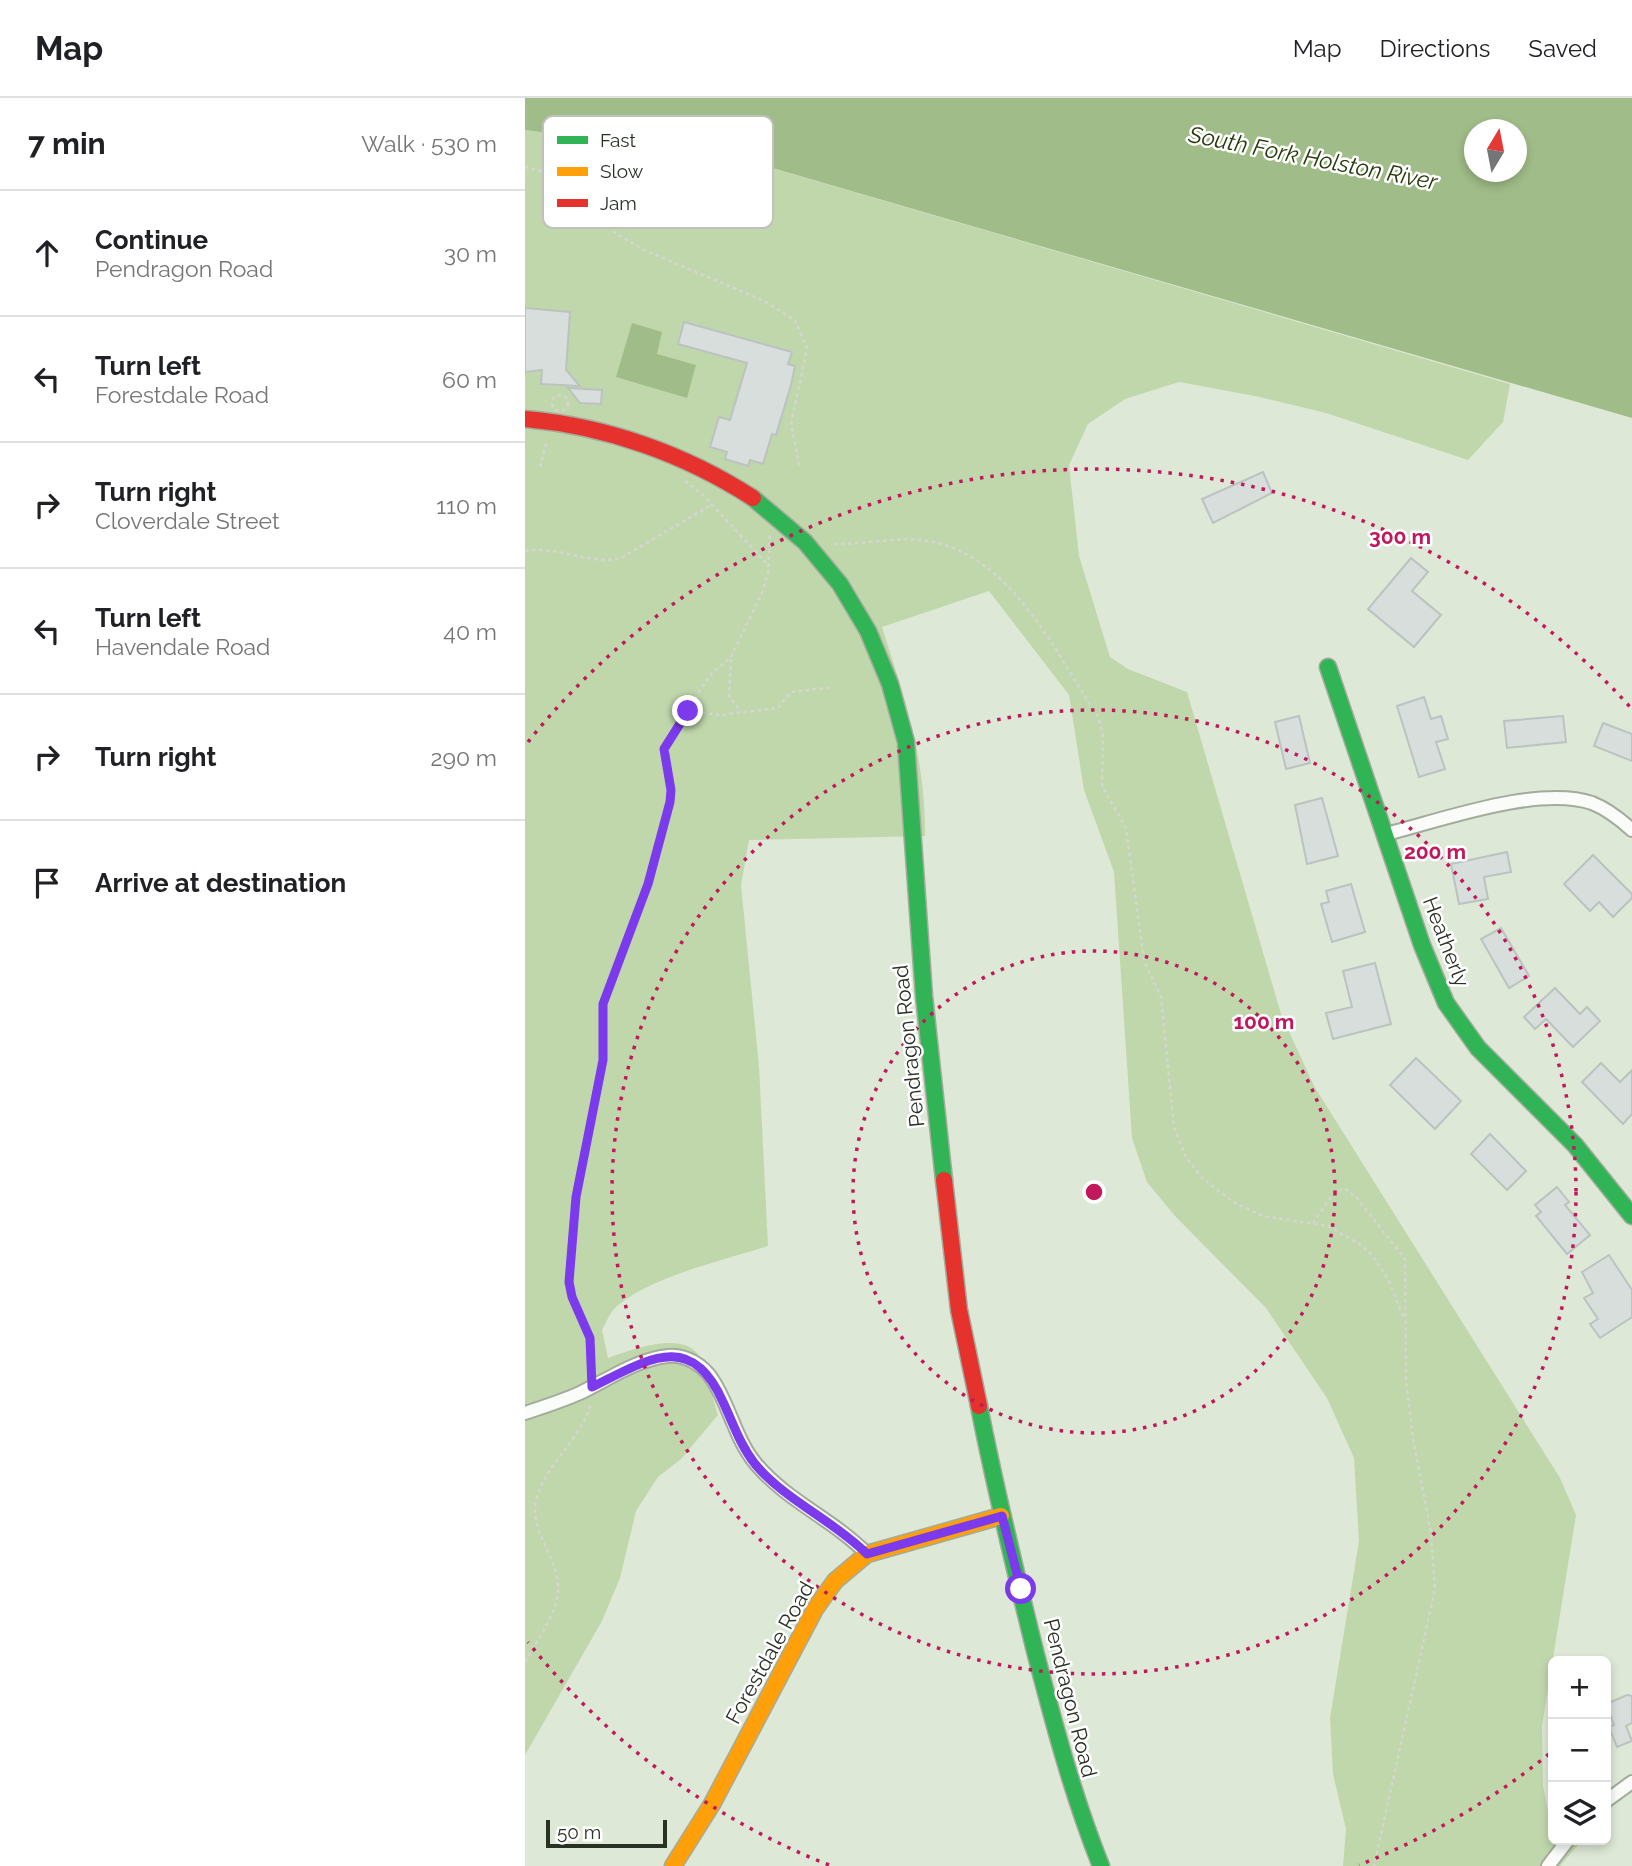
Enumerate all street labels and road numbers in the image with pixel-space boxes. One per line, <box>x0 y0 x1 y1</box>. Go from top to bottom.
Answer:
street label: Heatherly <box>1418 893 1475 991</box>
street label: Pendragon Road <box>888 964 929 1128</box>
street label: Forestdale Road <box>720 1577 819 1728</box>
street label: Pendragon Road <box>1039 1616 1102 1780</box>

